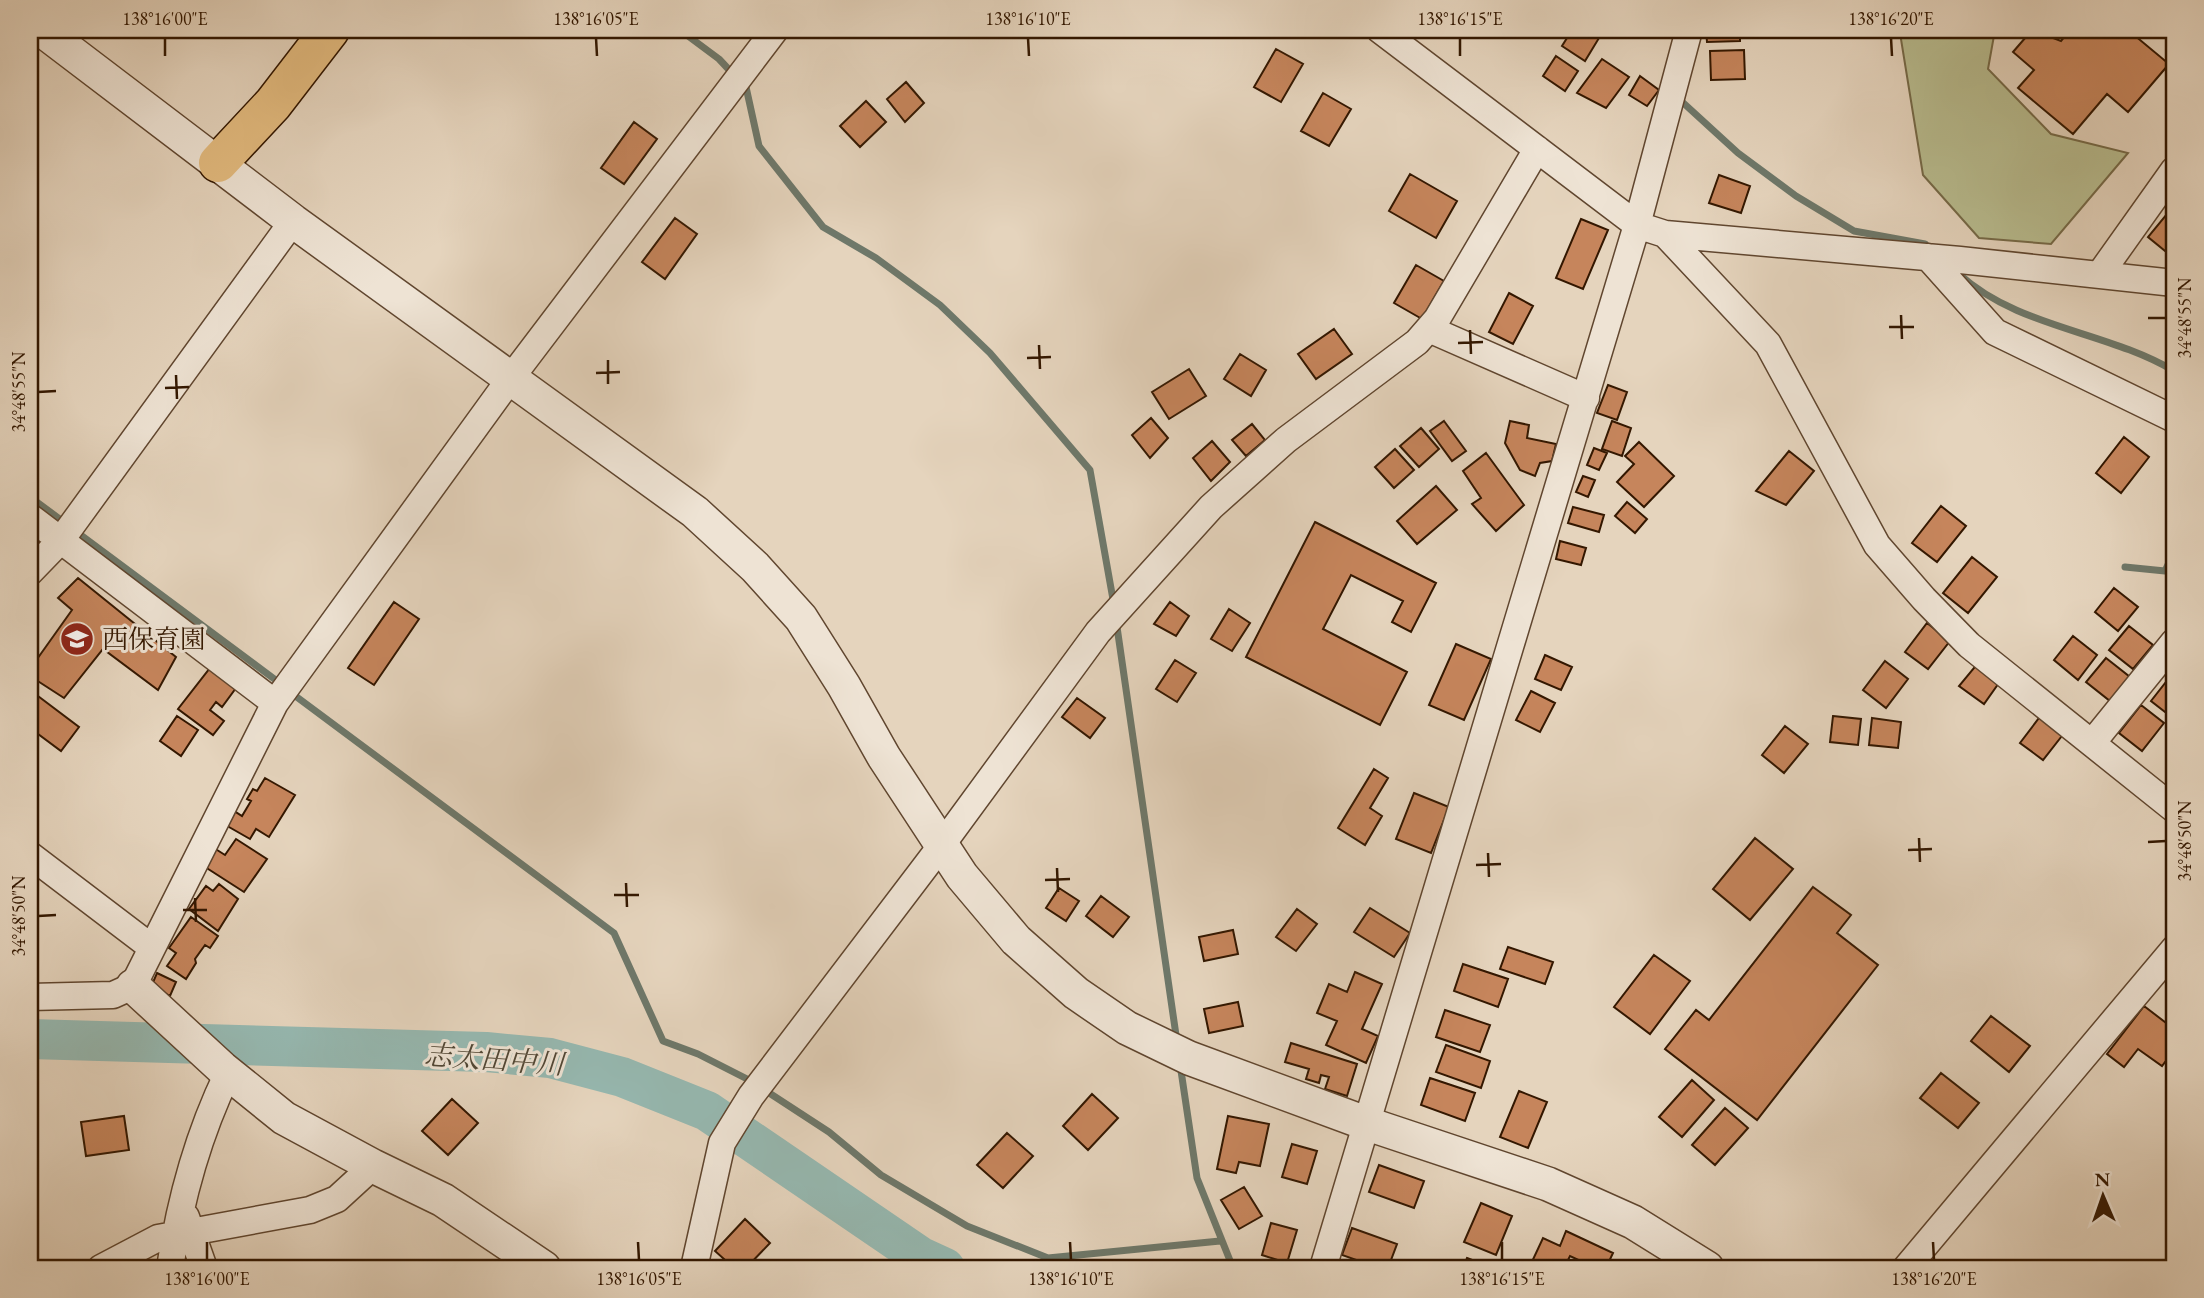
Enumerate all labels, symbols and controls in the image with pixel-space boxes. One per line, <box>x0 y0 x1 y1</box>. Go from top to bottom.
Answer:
text: 138°16'00"E <box>122 7 208 30</box>
text: 138°16'05"E <box>553 7 639 30</box>
text: 138°16'10"E <box>985 7 1071 30</box>
text: 138°16'15"E <box>1417 7 1503 30</box>
text: 138°16'20"E <box>1848 7 1934 30</box>
text: 34°48'55"N <box>2173 277 2196 358</box>
text: 34°48'55"N <box>7 351 30 432</box>
school or university icon: 西保育園 <box>58 620 96 658</box>
place label: 西保育園 <box>102 622 206 656</box>
text: 34°48'50"N <box>2173 800 2196 881</box>
text: 34°48'50"N <box>7 875 30 956</box>
water label: 志太田中川 <box>423 1036 568 1082</box>
north arrow <box>2068 1162 2138 1232</box>
text: N <box>2094 1167 2111 1192</box>
text: 138°16'00"E <box>164 1267 250 1290</box>
text: 138°16'05"E <box>596 1267 682 1290</box>
text: 138°16'10"E <box>1028 1267 1114 1290</box>
text: 138°16'15"E <box>1459 1267 1545 1290</box>
text: 138°16'20"E <box>1891 1267 1977 1290</box>

